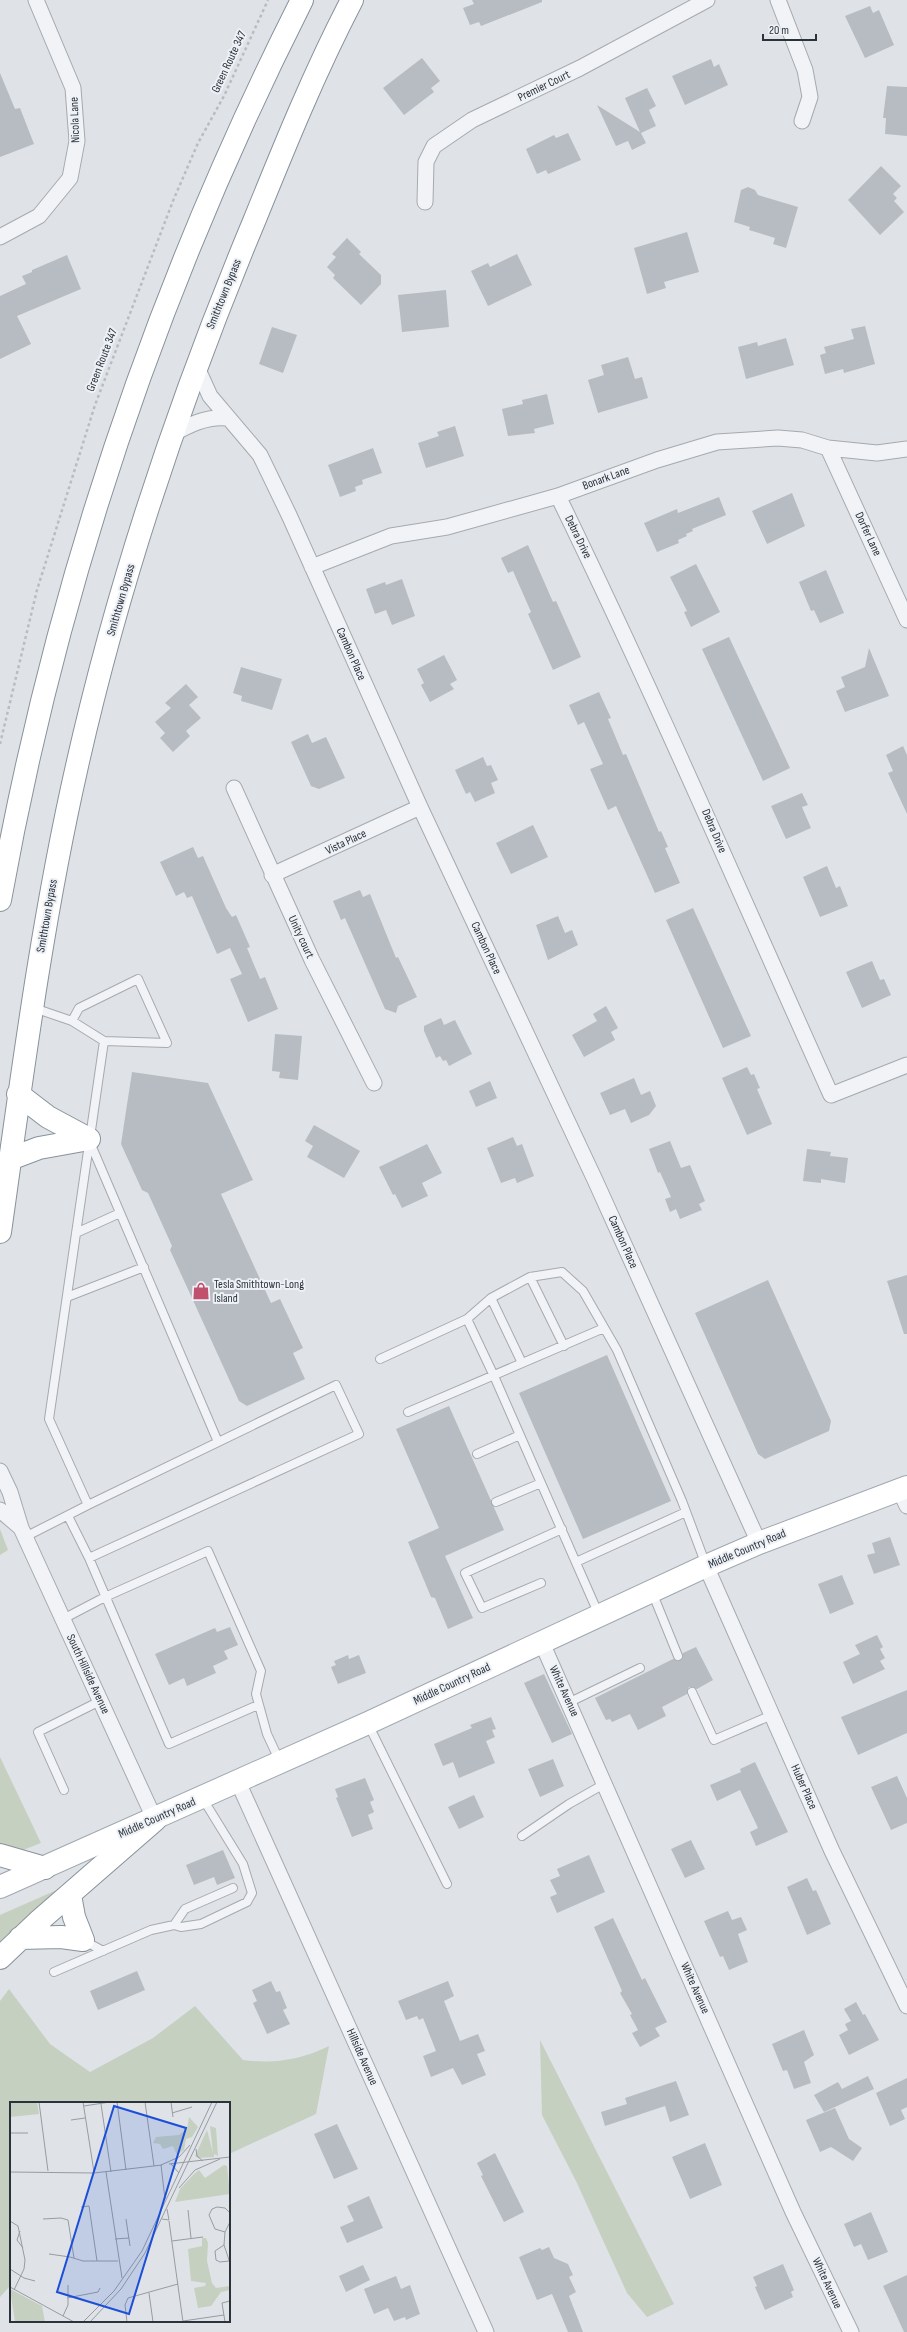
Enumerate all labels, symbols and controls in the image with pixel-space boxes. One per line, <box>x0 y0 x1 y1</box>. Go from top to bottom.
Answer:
scale bar <box>763 16 816 42</box>
text: 20 m <box>769 23 789 38</box>
street label: Green Route 347 <box>208 29 250 95</box>
street label: Premier Court <box>515 67 573 105</box>
street label: Nicola Lane <box>67 97 83 143</box>
street label: Smithtown Bypass <box>203 257 245 331</box>
street label: Green Route 347 <box>83 326 121 394</box>
street label: Bonark Lane <box>580 463 632 493</box>
street label: Dorfer Lane <box>851 510 885 559</box>
street label: Debra Drive <box>561 513 595 561</box>
street label: Smithtown Bypass <box>104 562 138 638</box>
street label: Cambon Place <box>333 625 369 683</box>
street label: Debra Drive <box>698 807 730 855</box>
street label: Vista Place <box>323 826 369 858</box>
street label: Smithtown Bypass <box>33 878 61 954</box>
street label: Unity court <box>285 913 318 961</box>
street label: Cambon Place <box>467 919 505 977</box>
street label: Cambon Place <box>605 1213 641 1271</box>
place label: Tesla Smithtown-Long Island <box>214 1277 304 1306</box>
shop icon: Tesla Smithtown-Long Island <box>191 1281 211 1301</box>
street label: Middle Country Road <box>706 1526 788 1572</box>
street label: South Hillside Avenue <box>63 1632 113 1716</box>
street label: Middle Country Road <box>411 1660 493 1708</box>
street label: White Avenue <box>546 1663 582 1719</box>
street label: Huber Place <box>787 1762 821 1812</box>
street label: Middle Country Road <box>116 1794 198 1842</box>
street label: White Avenue <box>677 1960 713 2016</box>
street label: Hillside Avenue <box>343 2026 381 2088</box>
inset map <box>10 2102 230 2322</box>
street label: White Avenue <box>809 2255 845 2311</box>

